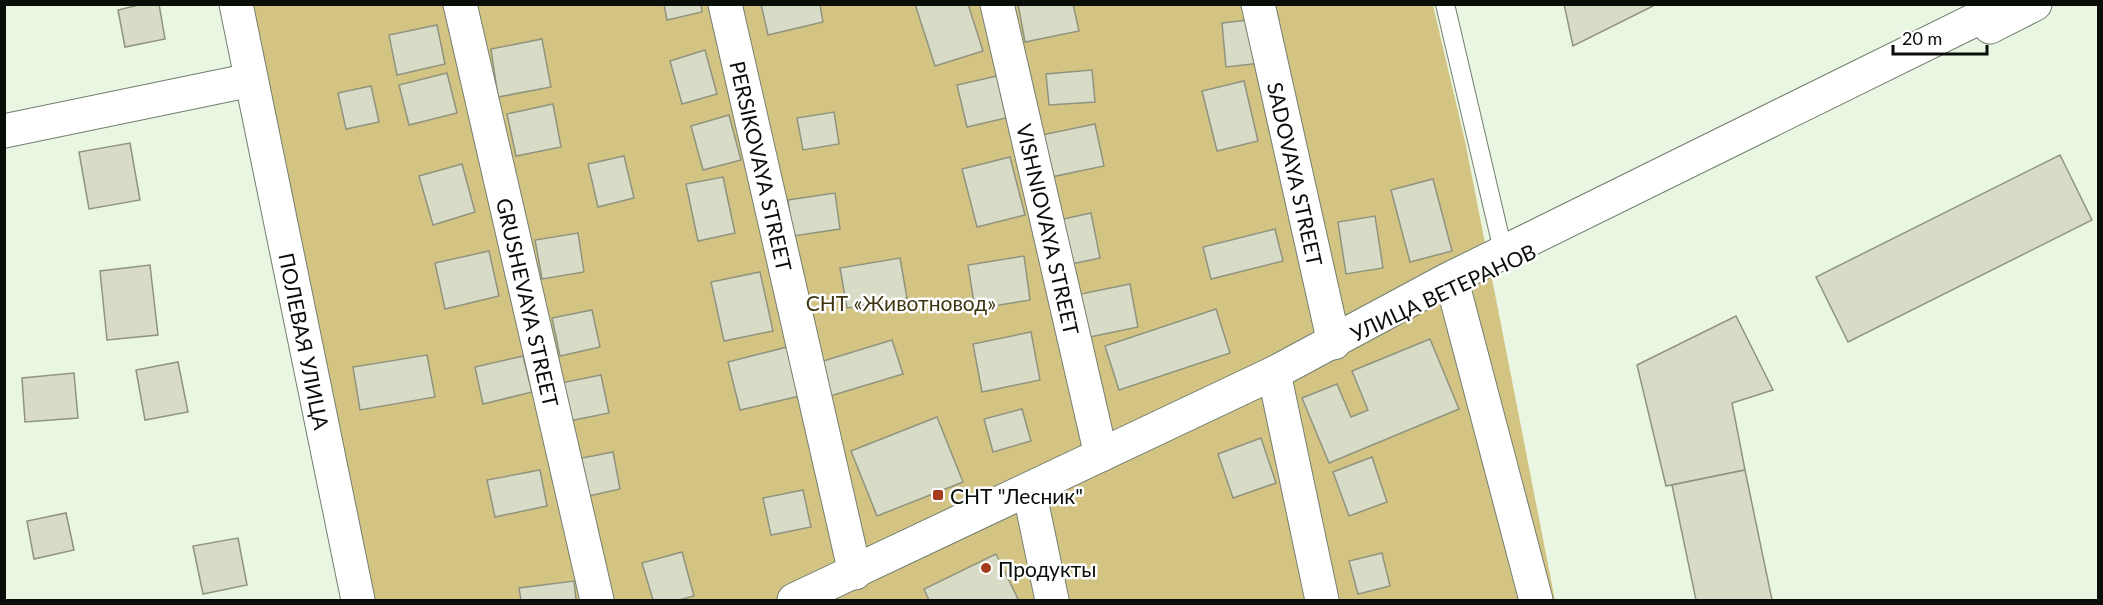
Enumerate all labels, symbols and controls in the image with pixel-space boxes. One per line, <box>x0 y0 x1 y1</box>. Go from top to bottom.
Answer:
scale bar <box>1893 18 1988 56</box>
text: 20 m <box>1902 27 1942 49</box>
street label: PERSIKOVAYA STREET <box>726 58 798 274</box>
street label: SADOVAYA STREET <box>1263 79 1329 269</box>
street label: VISHNIOVAYA STREET <box>1012 121 1085 338</box>
street label: GRUSHEVAYA STREET <box>492 195 565 410</box>
street label: УЛИЦА ВЕТЕРАНОВ <box>1346 238 1540 346</box>
street label: ПОЛЕВАЯ УЛИЦА <box>275 250 335 432</box>
park label: СНТ «Животновод» <box>806 290 996 315</box>
place label: СНТ "Лесник" <box>950 483 1083 508</box>
marker: СНТ "Лесник" <box>931 488 945 502</box>
place label: Продукты <box>998 556 1097 581</box>
marker: Продукты <box>979 561 993 575</box>

